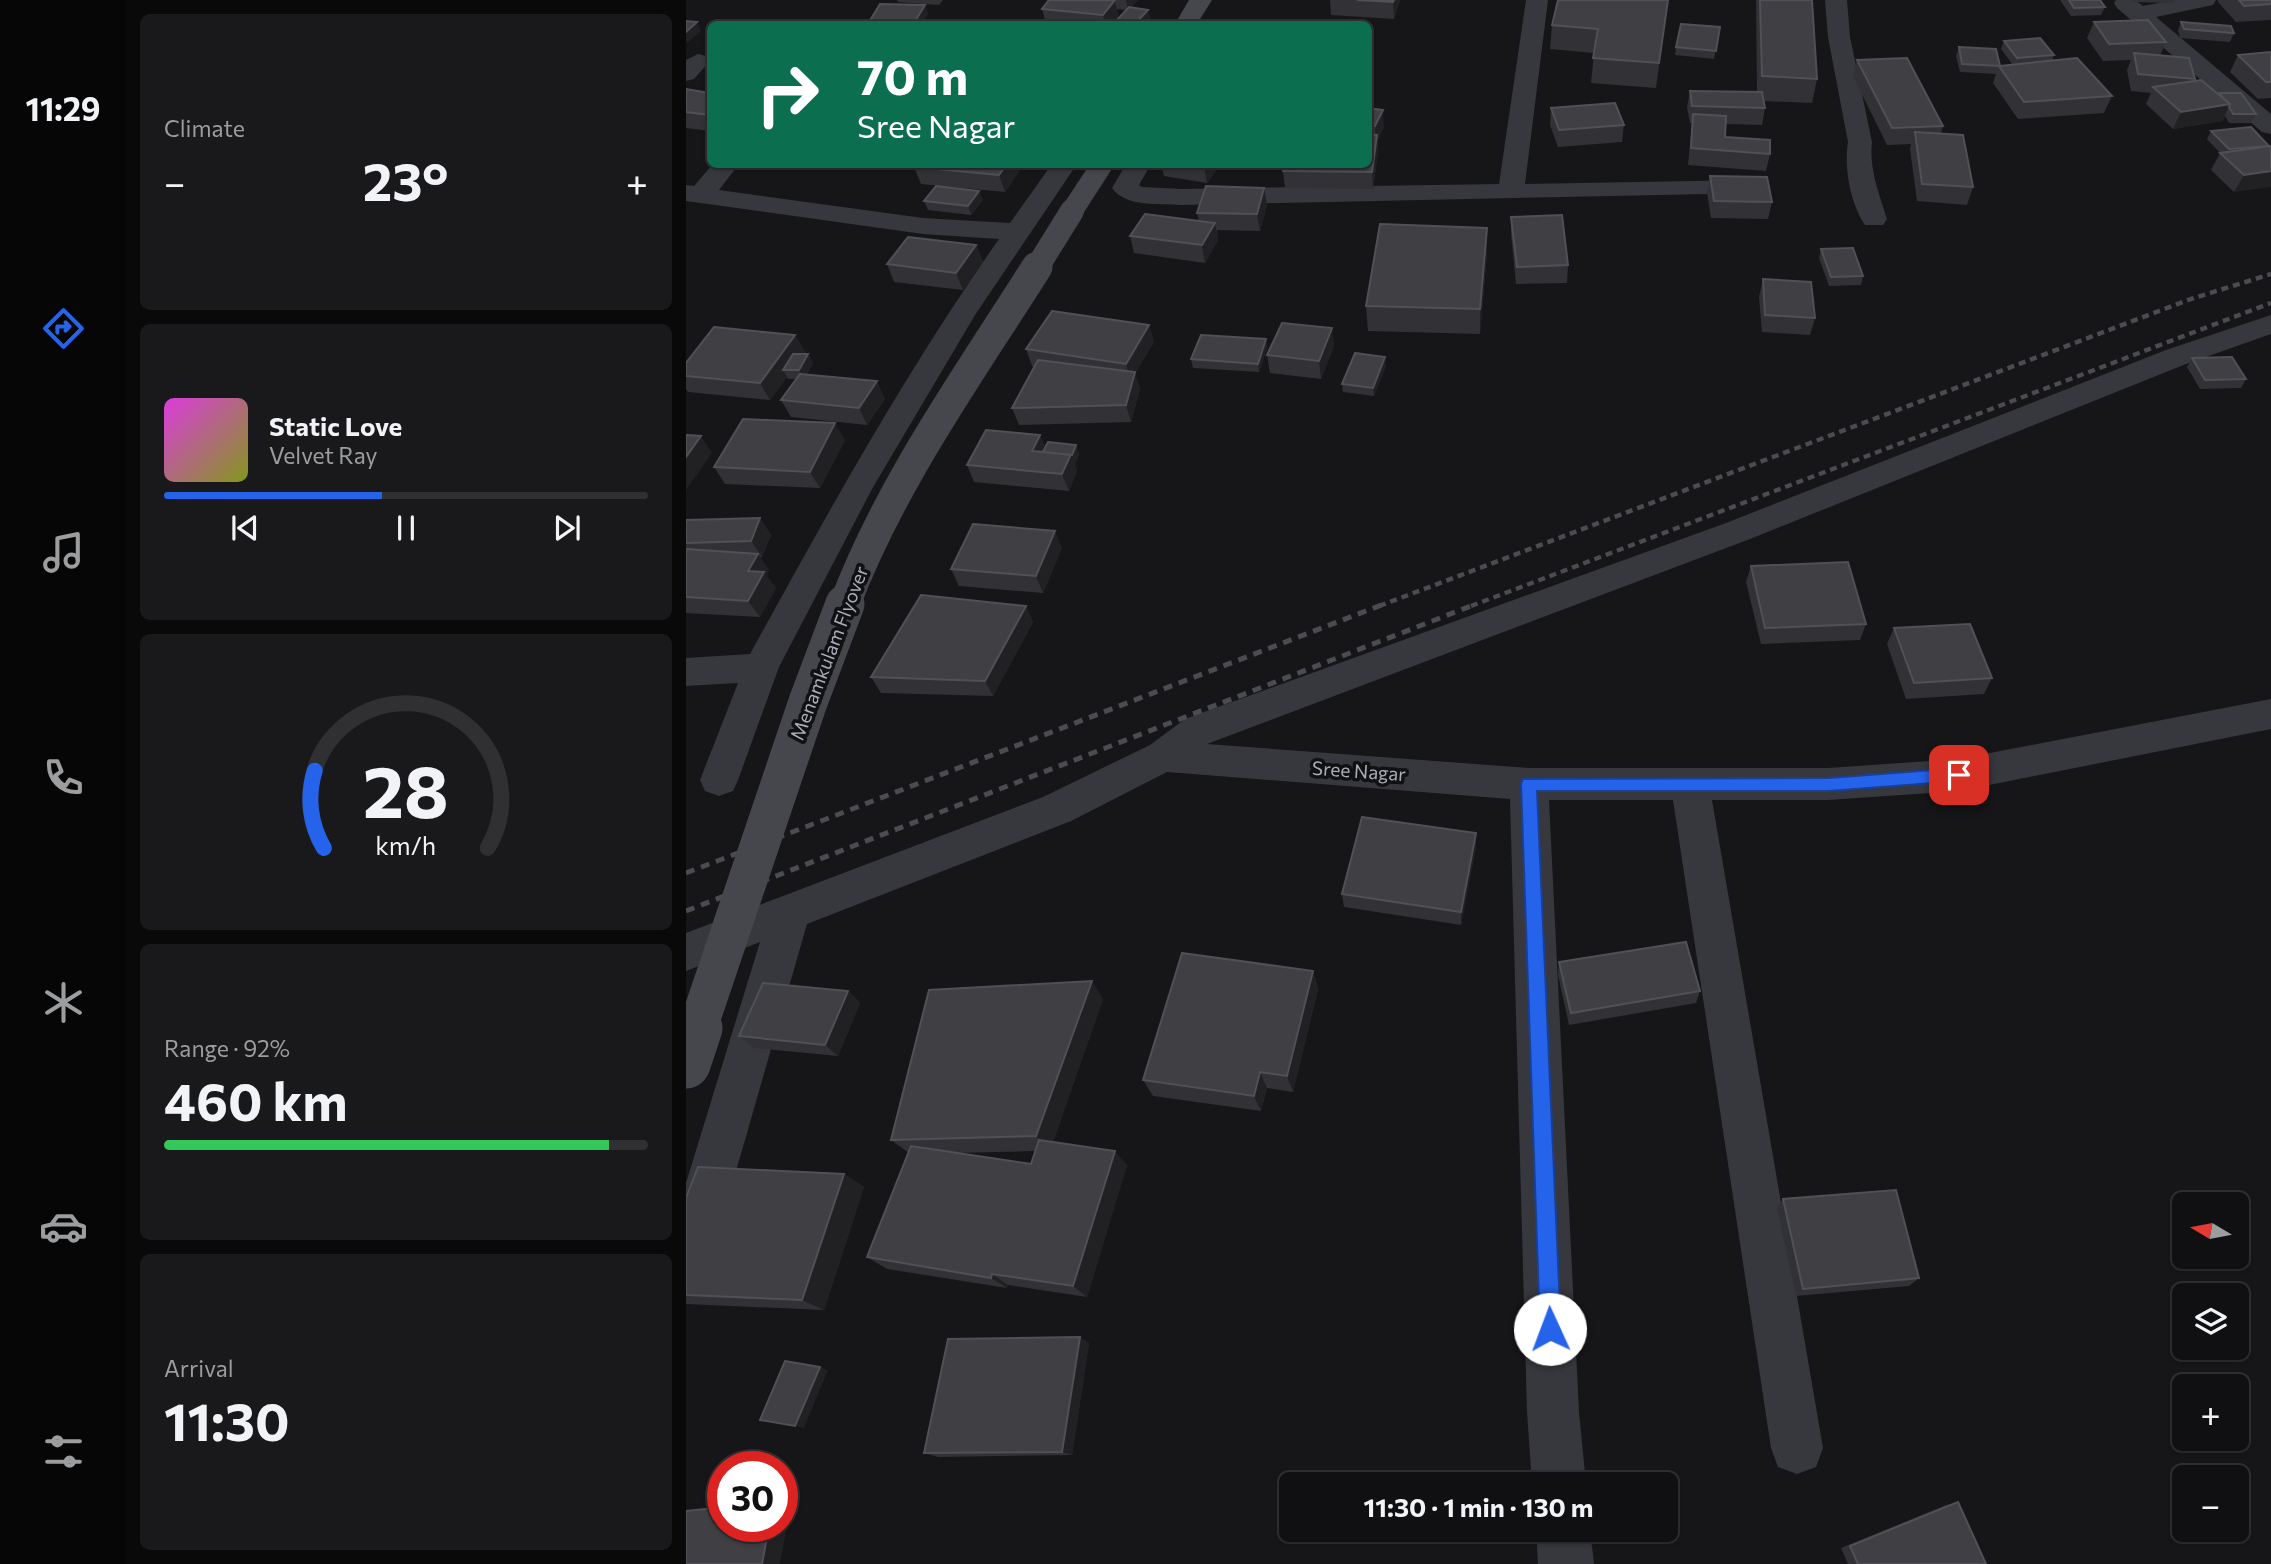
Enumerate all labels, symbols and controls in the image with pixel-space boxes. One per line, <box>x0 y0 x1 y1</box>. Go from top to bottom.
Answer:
text: 70 m <box>857 45 968 105</box>
icon: right <box>742 49 833 140</box>
text: 11:29 <box>25 88 101 128</box>
text: Sree Nagar <box>857 105 1015 145</box>
text: Climate <box>164 114 245 142</box>
text: 23° <box>363 148 449 212</box>
text: − <box>164 158 186 205</box>
text: + <box>626 158 648 205</box>
icon: directions <box>39 304 88 353</box>
text: Static Love <box>269 410 402 441</box>
text: Velvet Ray <box>269 441 377 469</box>
icon: previous <box>226 509 264 547</box>
icon: pause <box>387 509 425 547</box>
icon: next <box>548 509 586 547</box>
icon: music <box>39 528 88 577</box>
street label: Menamkulam Flyover <box>785 562 873 743</box>
text: 28 <box>363 744 449 833</box>
pin <box>1929 745 1989 805</box>
icon: phone <box>39 753 88 802</box>
street label: Sree Nagar <box>1311 756 1407 785</box>
icon: arrive <box>1940 756 1978 794</box>
text: km/h <box>376 830 436 860</box>
icon: climate <box>39 978 88 1027</box>
text: Range · 92% <box>164 1034 290 1062</box>
text: 460 km <box>164 1068 348 1132</box>
north arrow <box>2172 1192 2249 1269</box>
map controls <box>2172 1192 2249 1542</box>
icon: car <box>39 1202 88 1251</box>
button: layers <box>2172 1283 2249 1360</box>
position arrow <box>1513 1292 1587 1366</box>
text: Arrival <box>164 1354 234 1382</box>
button: + <box>2172 1374 2249 1451</box>
text: 11:30 <box>164 1388 290 1452</box>
icon: filters <box>39 1427 88 1476</box>
speed limit sign: 30 <box>707 1451 798 1542</box>
button: − <box>2172 1465 2249 1542</box>
text: 11:30 · 1 min · 130 m <box>1364 1491 1593 1522</box>

